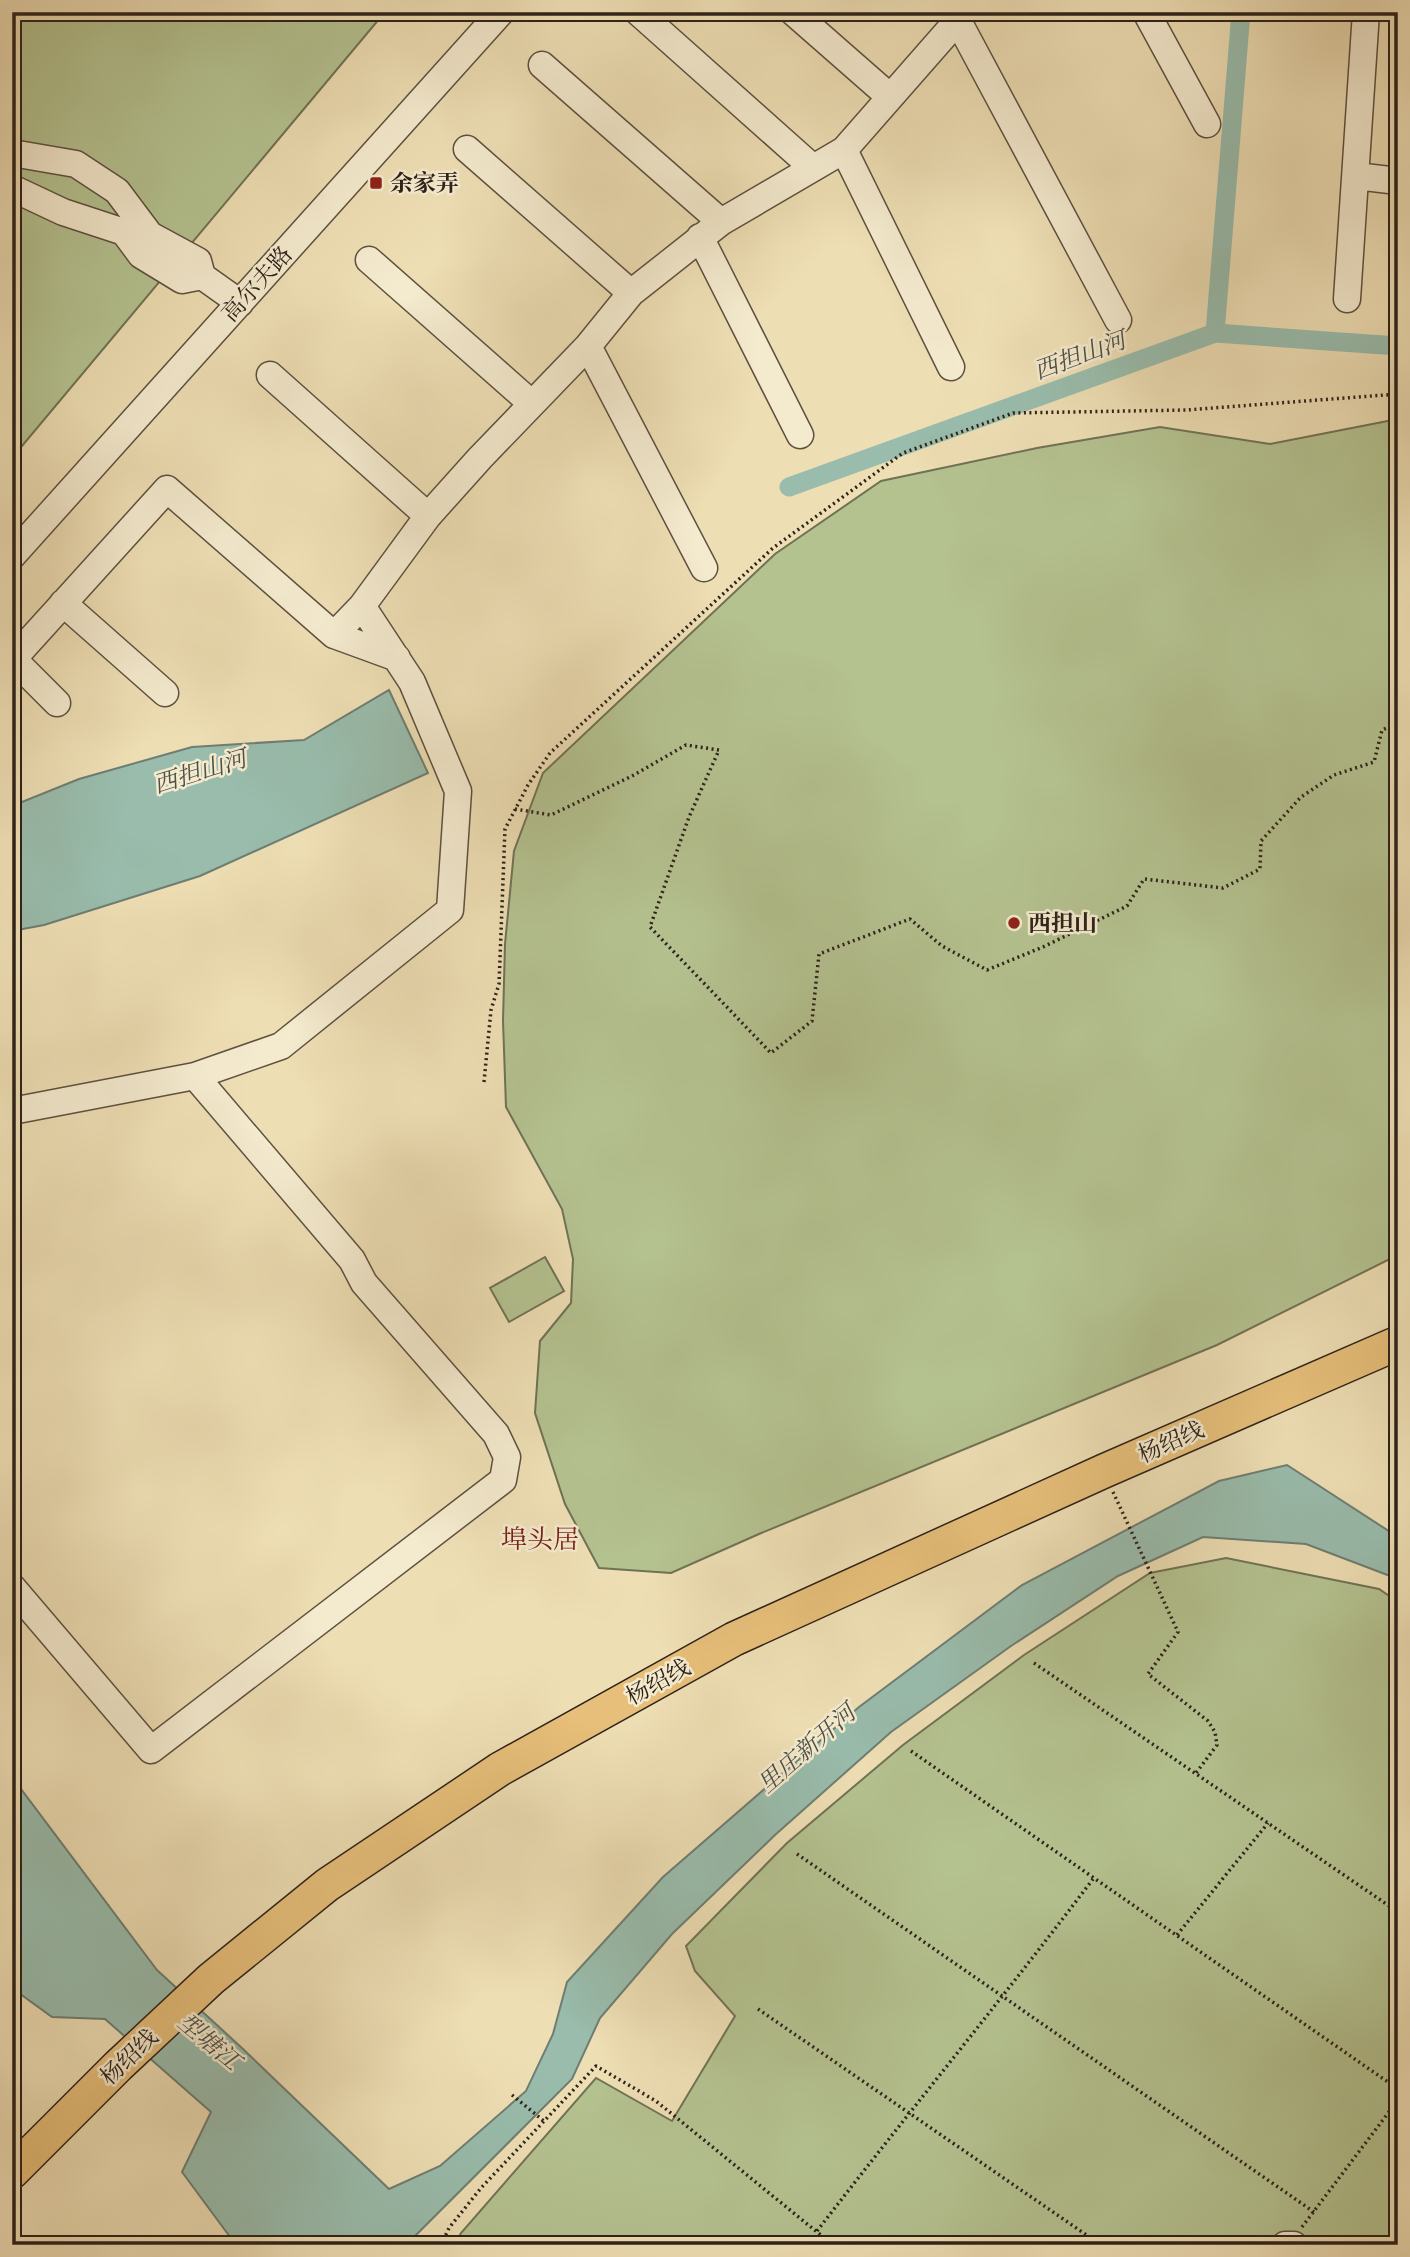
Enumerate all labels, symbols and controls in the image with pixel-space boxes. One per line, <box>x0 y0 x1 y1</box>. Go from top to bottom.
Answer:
place label: 余家弄 <box>390 169 459 198</box>
marker: 余家弄 <box>368 175 384 191</box>
street label: 高尔夫路 <box>215 240 299 328</box>
water label: 西担山河 <box>1030 324 1134 387</box>
water label: 西担山河 <box>150 742 254 801</box>
place label: 西担山 <box>1028 909 1097 938</box>
marker: 西担山 <box>1006 915 1022 931</box>
street label: 杨绍线 <box>1134 1415 1208 1469</box>
district label: 埠头居 <box>501 1524 579 1556</box>
street label: 杨绍线 <box>621 1653 695 1711</box>
water label: 里庄新开河 <box>752 1695 865 1800</box>
water label: 型塘江 <box>171 2007 249 2079</box>
street label: 杨绍线 <box>94 2023 164 2091</box>

